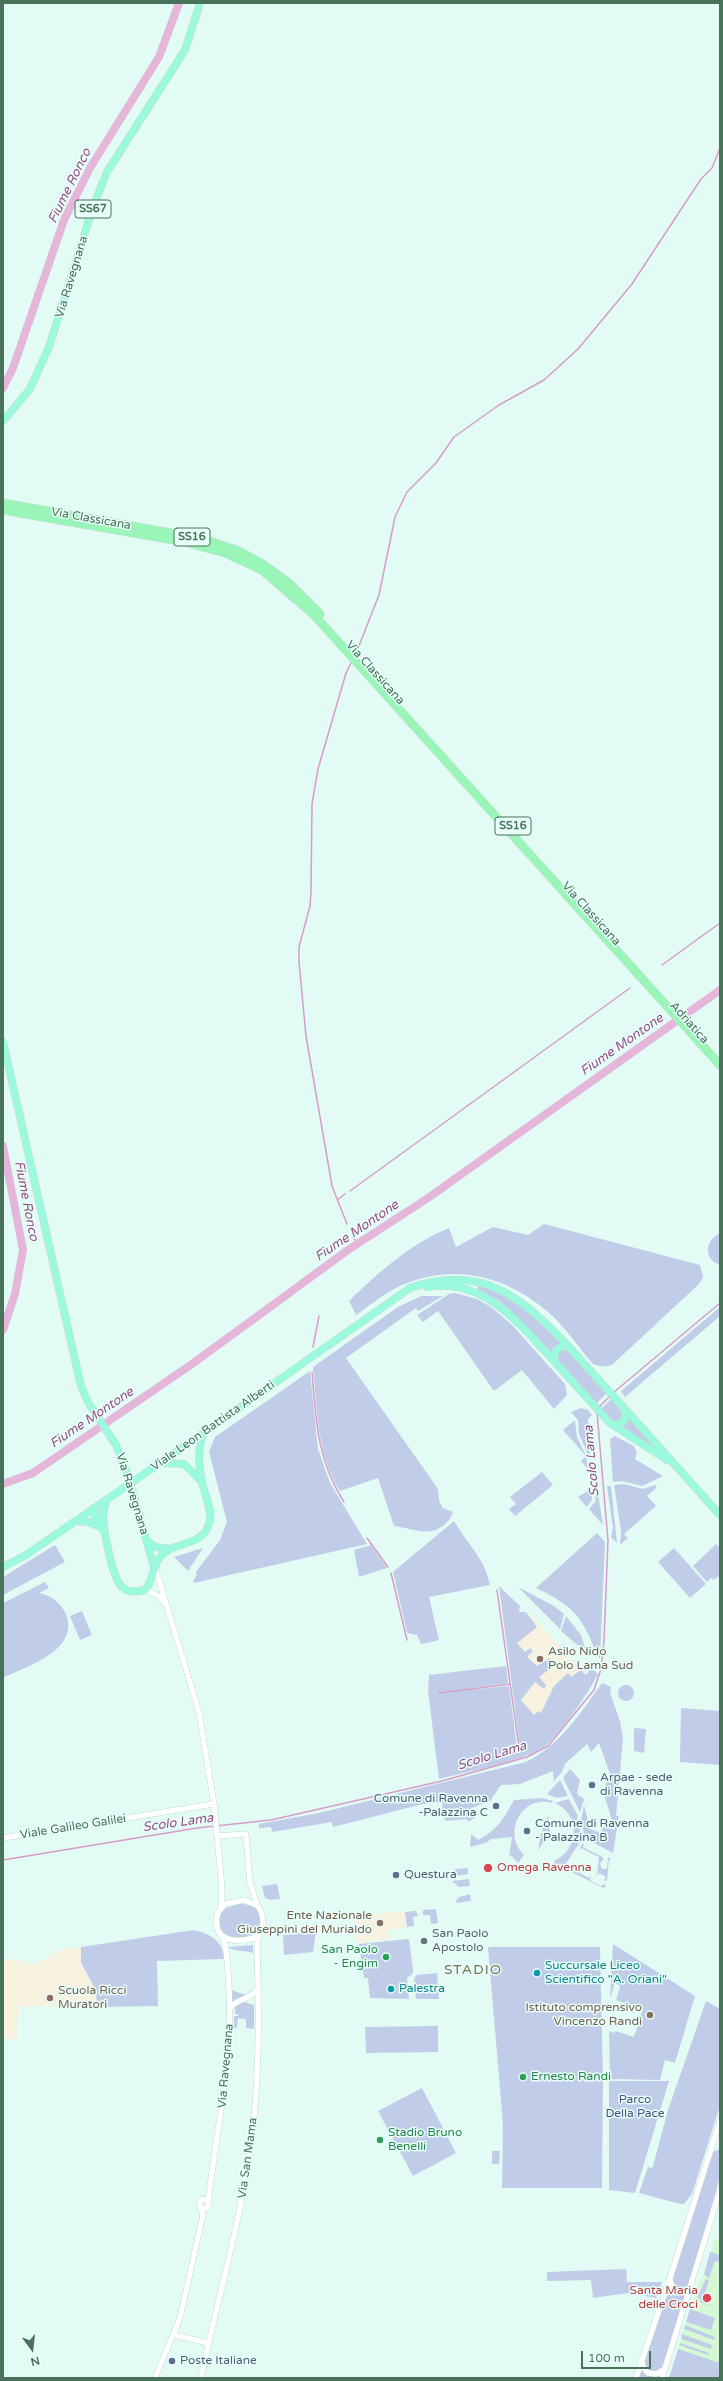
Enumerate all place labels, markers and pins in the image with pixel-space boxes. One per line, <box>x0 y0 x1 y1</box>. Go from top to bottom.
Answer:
place label: Asilo Nido Polo Lama Sud <box>548 1645 633 1673</box>
marker: Asilo Nido Polo Lama Sud <box>535 1654 545 1664</box>
place label: Arpae - sede di Ravenna <box>600 1771 673 1799</box>
marker: Arpae - sede di Ravenna <box>587 1780 597 1790</box>
place label: Comune di Ravenna -Palazzina C <box>374 1792 488 1820</box>
marker: Comune di Ravenna -Palazzina C <box>491 1801 501 1811</box>
place label: Comune di Ravenna - Palazzina B <box>535 1817 649 1845</box>
marker: Comune di Ravenna - Palazzina B <box>522 1826 532 1836</box>
place label: Omega Ravenna <box>497 1861 591 1875</box>
marker: Omega Ravenna <box>482 1862 494 1874</box>
place label: Questura <box>404 1868 457 1882</box>
marker: Questura <box>391 1870 401 1880</box>
place label: Ente Nazionale Giuseppini del Murialdo <box>237 1909 372 1937</box>
marker: Ente Nazionale Giuseppini del Murialdo <box>375 1918 385 1928</box>
place label: San Paolo Apostolo <box>432 1927 489 1955</box>
marker: San Paolo Apostolo <box>419 1936 429 1946</box>
place label: San Paolo - Engim <box>321 1943 378 1971</box>
marker: San Paolo - Engim <box>381 1952 391 1962</box>
place label: Succursale Liceo Scientifico "A. Oriani" <box>545 1959 667 1987</box>
marker: Succursale Liceo Scientifico "A. Oriani" <box>532 1968 542 1978</box>
place label: Palestra <box>399 1982 445 1996</box>
place label: Scuola Ricci Muratori <box>58 1984 127 2012</box>
marker: Palestra <box>386 1984 396 1994</box>
marker: Scuola Ricci Muratori <box>45 1993 55 2003</box>
place label: Istituto comprensivo Vincenzo Randi <box>526 2001 642 2029</box>
marker: Istituto comprensivo Vincenzo Randi <box>645 2010 655 2020</box>
place label: Ernesto Randi <box>531 2070 611 2084</box>
marker: Ernesto Randi <box>518 2072 528 2082</box>
place label: Stadio Bruno Benelli <box>388 2126 462 2154</box>
marker: Stadio Bruno Benelli <box>375 2135 385 2145</box>
place label: Santa Maria delle Croci <box>630 2284 698 2312</box>
marker: Santa Maria delle Croci <box>701 2292 713 2304</box>
place label: Poste Italiane <box>180 2354 257 2368</box>
marker: Poste Italiane <box>167 2356 177 2366</box>

